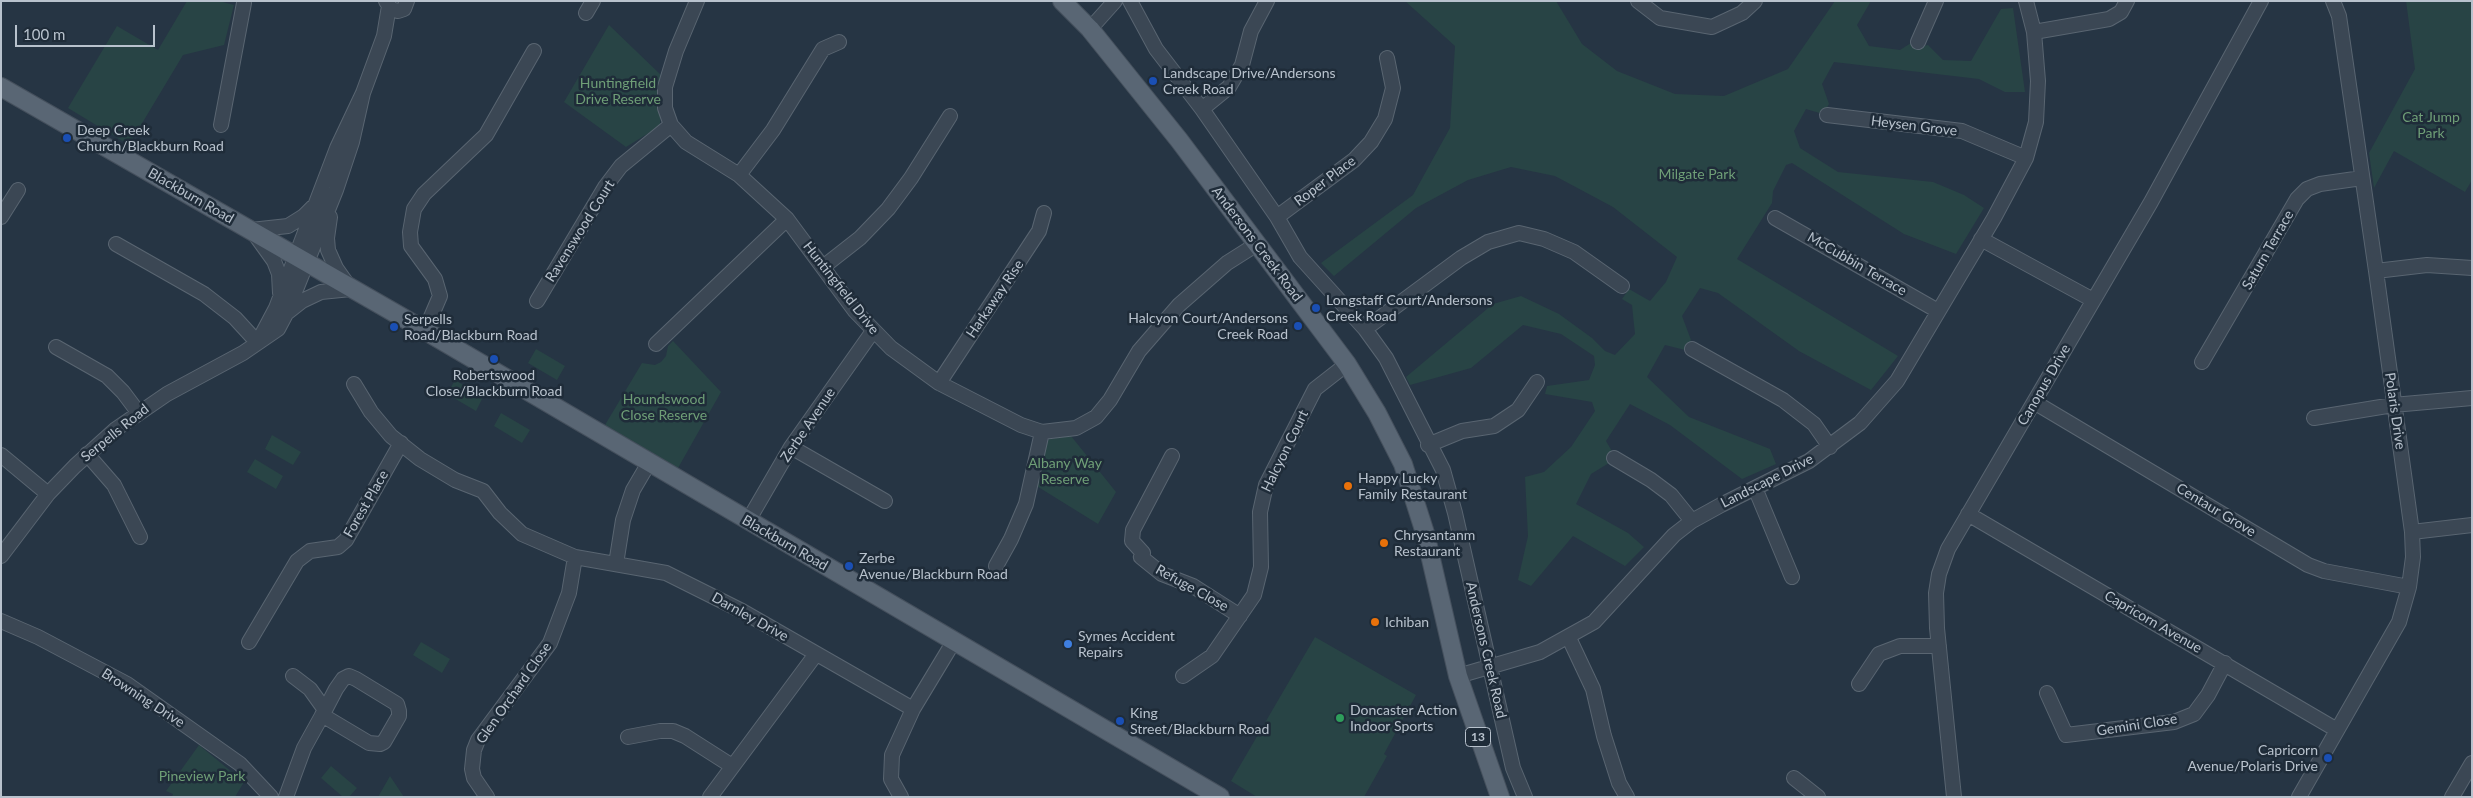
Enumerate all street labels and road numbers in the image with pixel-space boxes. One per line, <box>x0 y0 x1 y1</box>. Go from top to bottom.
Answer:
street label: Heysen Grove <box>1870 112 1958 140</box>
street label: Roper Place <box>1291 152 1359 210</box>
street label: Blackburn Road <box>145 165 237 227</box>
street label: Ravenswood Court <box>542 177 618 285</box>
street label: Andersons Creek Road <box>1208 183 1306 305</box>
street label: Saturn Terrace <box>2239 207 2297 293</box>
street label: McCubbin Terrace <box>1804 229 1910 299</box>
street label: Huntingfield Drive <box>800 238 882 338</box>
street label: Harkaway Rise <box>963 257 1027 341</box>
street label: Canopus Drive <box>2014 342 2074 428</box>
street label: Polaris Drive <box>2381 371 2409 451</box>
street label: Zerbe Avenue <box>777 385 839 465</box>
street label: Serpells Road <box>78 400 152 466</box>
street label: Halcyon Court <box>1258 407 1312 495</box>
street label: Landscape Drive <box>1718 450 1816 512</box>
street label: Forest Place <box>340 467 392 541</box>
street label: Centaur Grove <box>2173 480 2259 540</box>
street label: Blackburn Road <box>739 512 831 574</box>
street label: Refuge Close <box>1153 561 1231 615</box>
street label: Andersons Creek Road <box>1462 580 1510 720</box>
street label: Capricorn Avenue <box>2101 587 2205 657</box>
street label: Darnley Drive <box>709 589 791 645</box>
street label: Glen Orchard Close <box>473 639 555 747</box>
street label: Browning Drive <box>98 665 188 731</box>
street label: Gemini Close <box>2096 710 2178 740</box>
road number: 13 <box>1466 728 1490 746</box>

